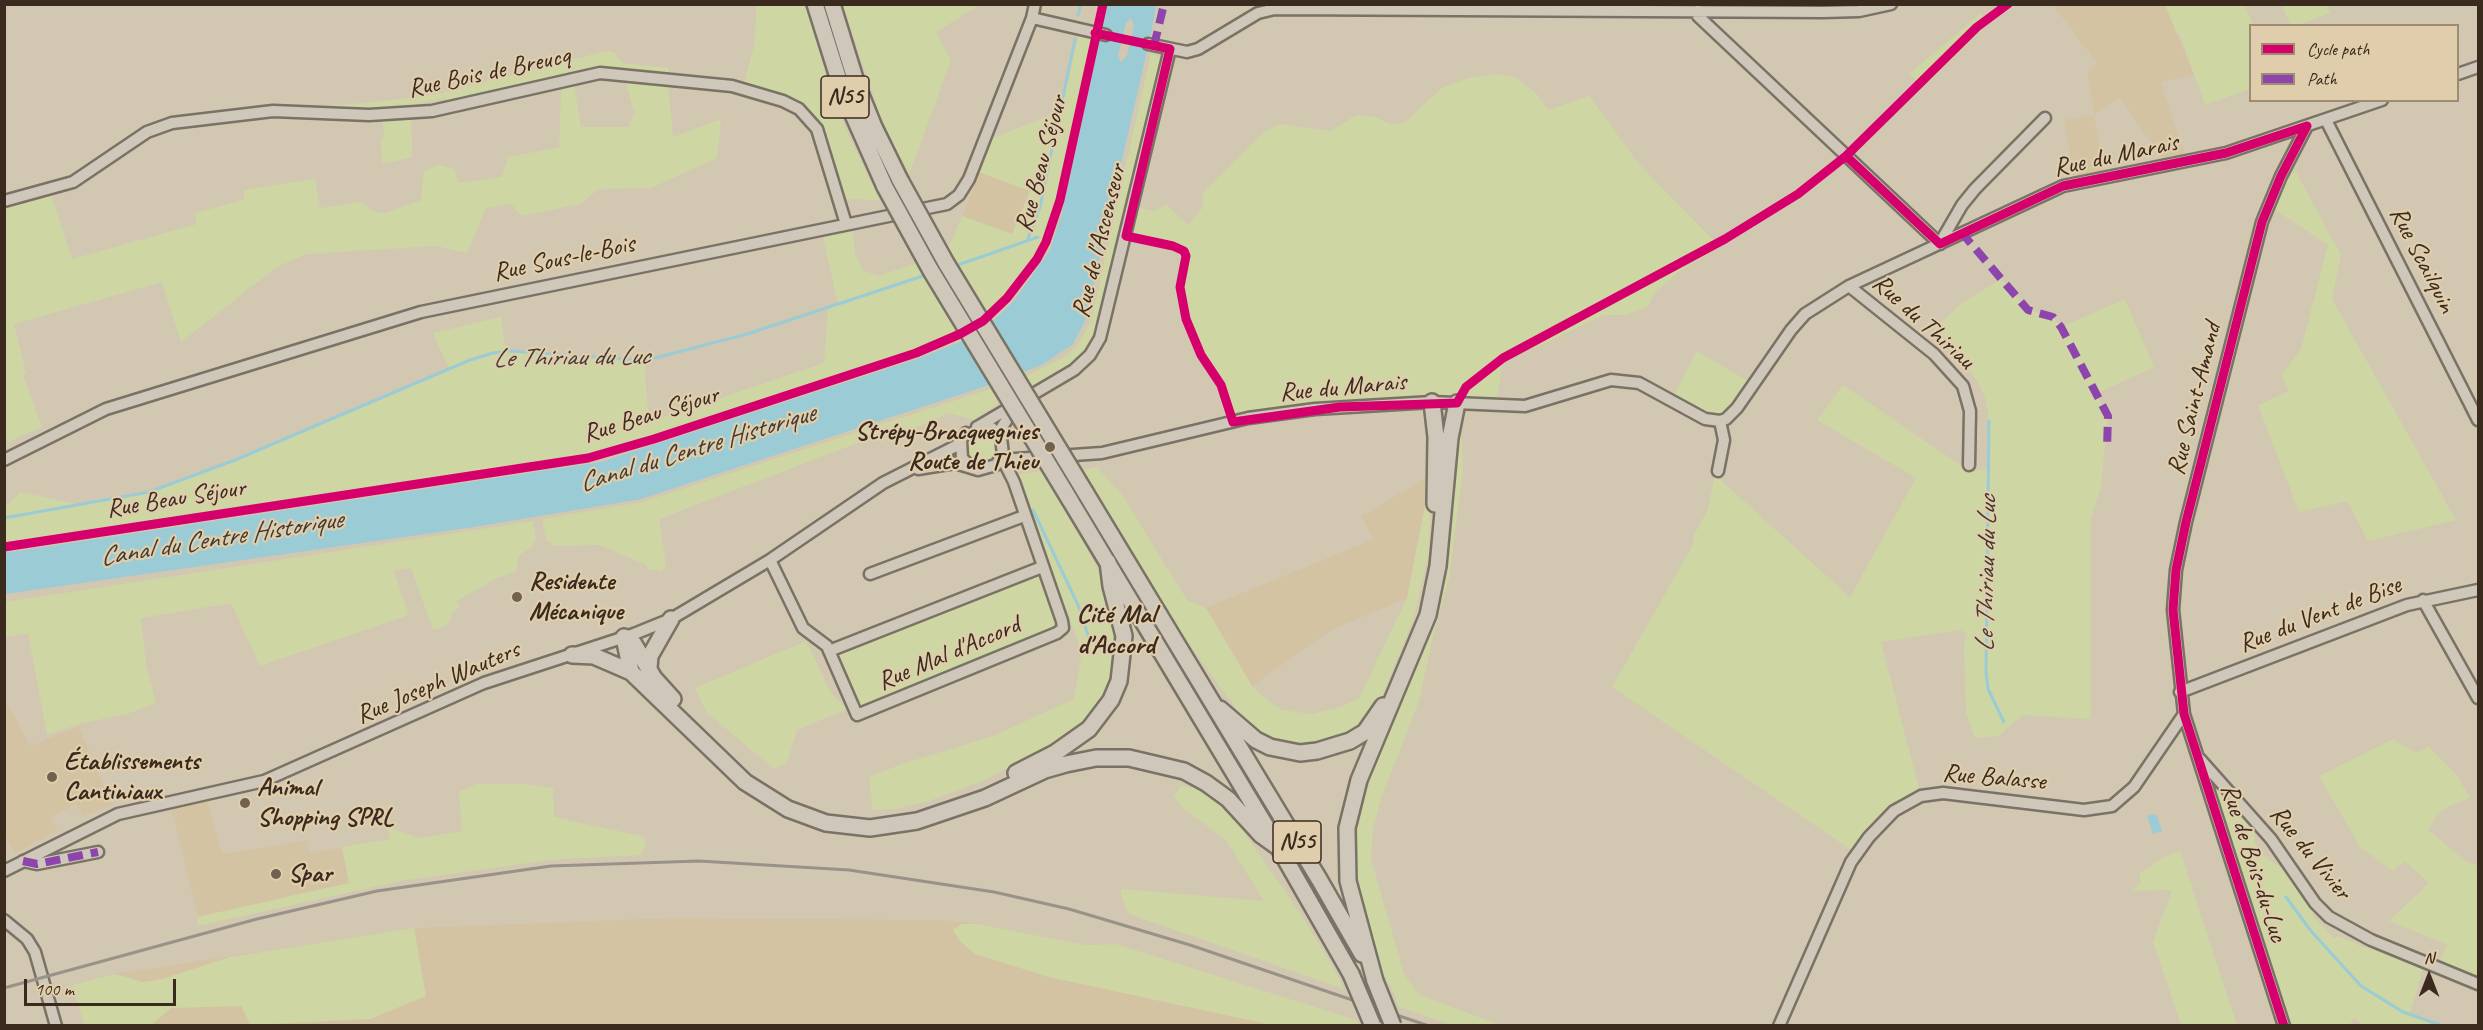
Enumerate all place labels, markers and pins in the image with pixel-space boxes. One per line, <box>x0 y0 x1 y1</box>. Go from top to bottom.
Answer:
place label: Strépy-Bracquegnies Route de Thieu <box>855 416 1038 478</box>
marker: Strépy-Bracquegnies Route de Thieu <box>1043 440 1057 454</box>
place label: Residente Mécanique <box>529 566 623 628</box>
marker: Residente Mécanique <box>510 590 524 604</box>
place label: Établissements Cantiniaux <box>64 746 200 808</box>
marker: Établissements Cantiniaux <box>45 770 59 784</box>
place label: Animal Shopping SPRL <box>257 772 393 834</box>
marker: Animal Shopping SPRL <box>238 796 252 810</box>
place label: Spar <box>288 858 332 890</box>
marker: Spar <box>269 867 283 881</box>

